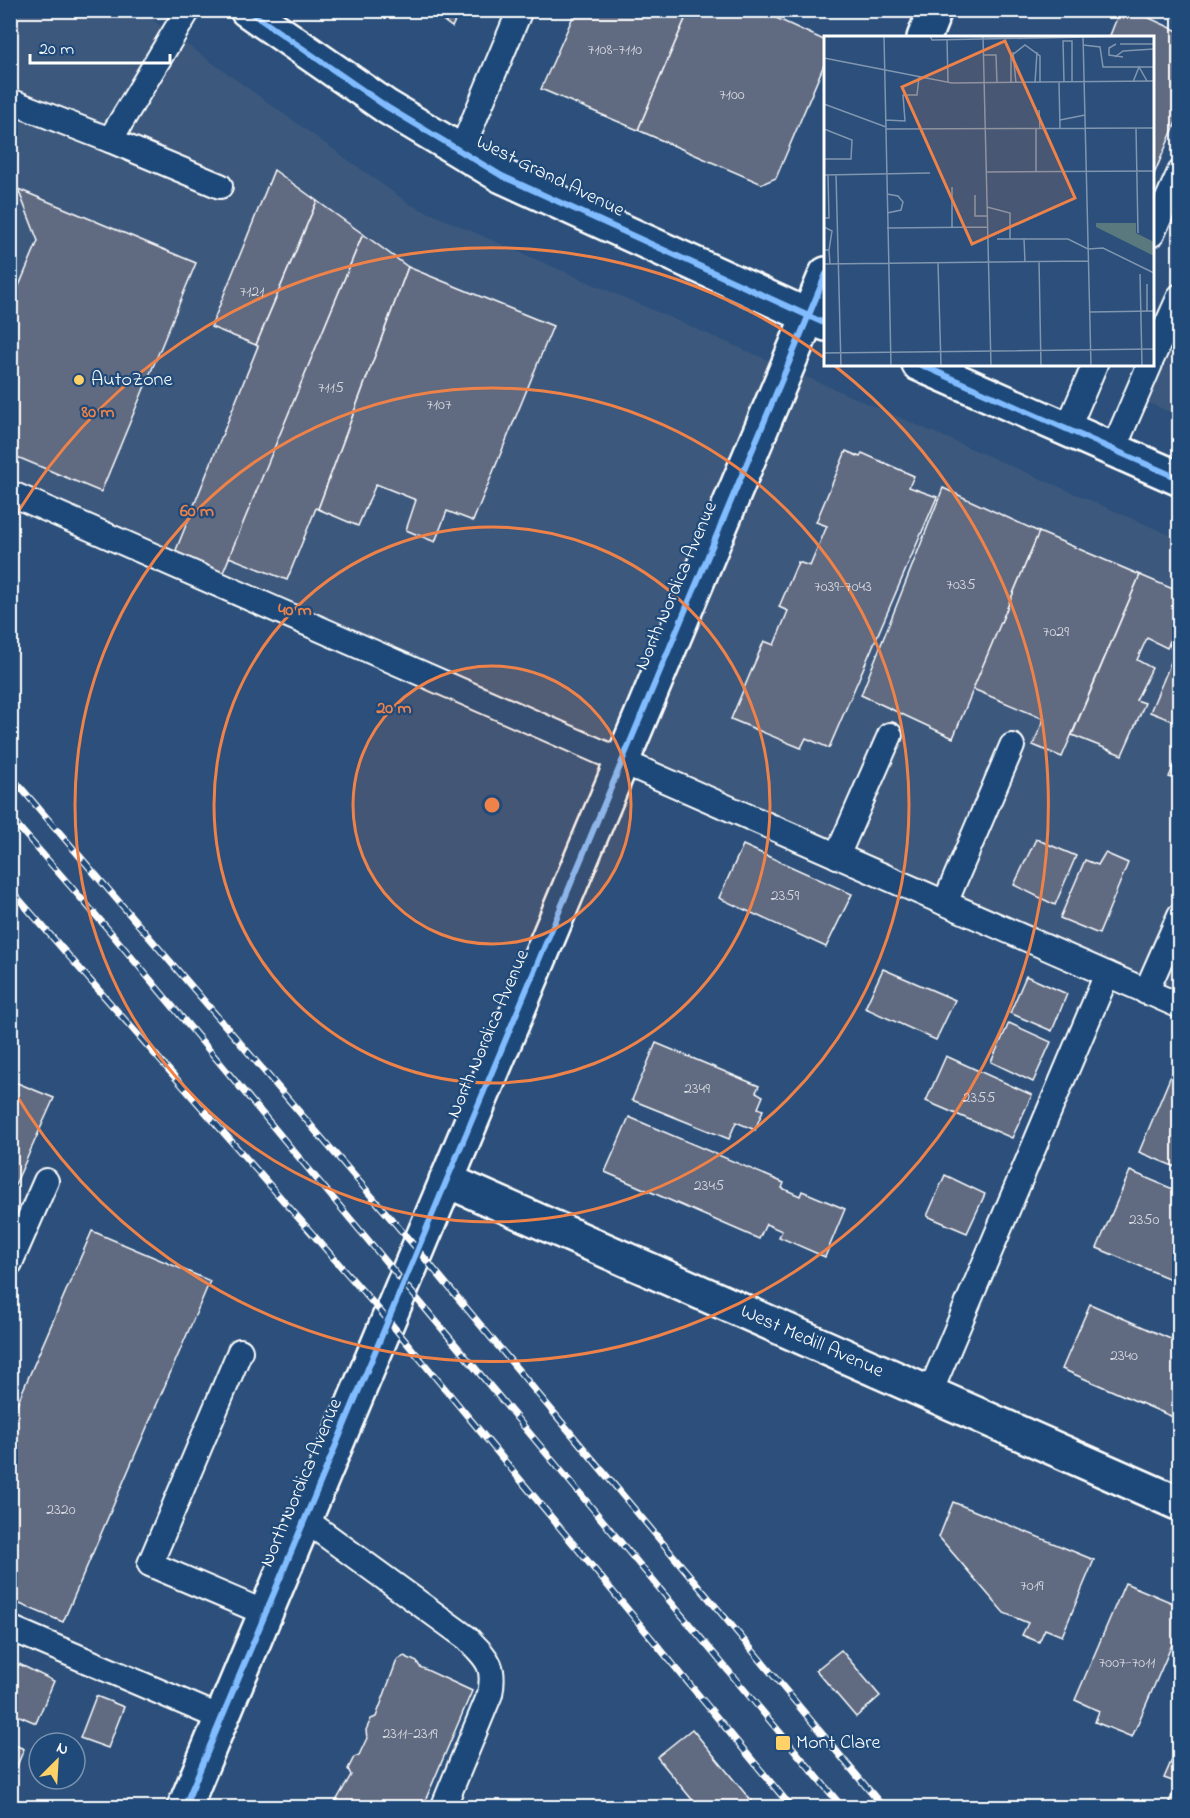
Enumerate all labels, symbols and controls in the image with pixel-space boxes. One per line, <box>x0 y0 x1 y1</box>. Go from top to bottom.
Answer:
scale bar <box>30 27 170 65</box>
inset map <box>824 36 1154 366</box>
text: 20 m <box>39 37 74 63</box>
house number: 7108-7110 <box>588 38 642 62</box>
house number: 7100 <box>719 83 745 107</box>
street label: West Grand Avenue <box>471 129 629 226</box>
house number: 7121 <box>240 280 264 304</box>
place label: AutoZone <box>91 366 172 395</box>
marker: AutoZone <box>72 373 86 387</box>
house number: 7115 <box>318 376 344 400</box>
house number: 7107 <box>426 393 452 417</box>
text: 80 m <box>81 400 115 426</box>
street label: North Nordica Avenue <box>628 497 726 675</box>
text: 60 m <box>180 499 214 525</box>
house number: 7035 <box>946 573 976 597</box>
house number: 7039-7043 <box>814 575 872 599</box>
text: 40 m <box>278 598 312 624</box>
house number: 7029 <box>1043 620 1069 644</box>
text: 20 m <box>375 696 412 722</box>
centre of rings <box>482 795 502 815</box>
house number: 2359 <box>771 884 799 908</box>
street label: North Nordica Avenue <box>440 945 538 1123</box>
house number: 2349 <box>684 1077 710 1101</box>
house number: 2355 <box>963 1086 995 1110</box>
house number: 2345 <box>694 1174 724 1198</box>
house number: 2350 <box>1129 1208 1159 1232</box>
street label: West Medill Avenue <box>736 1297 888 1386</box>
house number: 2340 <box>1110 1344 1138 1368</box>
street label: North Nordica Avenue <box>253 1394 351 1572</box>
house number: 2320 <box>46 1498 76 1522</box>
house number: 7019 <box>1020 1574 1044 1598</box>
house number: 7007-7011 <box>1099 1651 1155 1675</box>
house number: 2311-2319 <box>382 1722 438 1746</box>
place label: Mont Clare <box>796 1729 880 1758</box>
north arrow <box>27 1731 87 1791</box>
marker: Mont Clare <box>774 1734 792 1752</box>
text: N <box>52 1736 72 1762</box>

